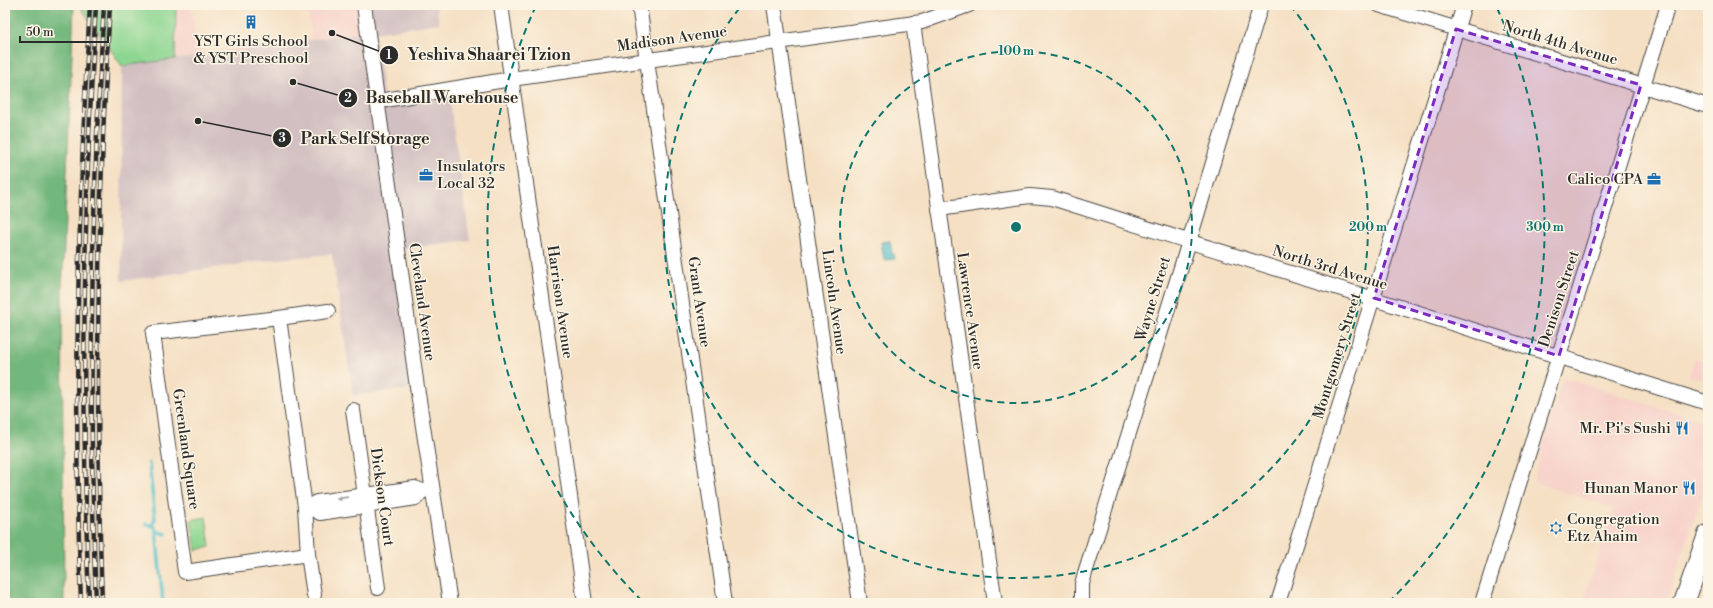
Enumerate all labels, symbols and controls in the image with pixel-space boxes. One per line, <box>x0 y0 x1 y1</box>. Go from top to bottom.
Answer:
building icon: YST Girls School & YST Preschool <box>243 14 259 30</box>
street label: North 4th Avenue <box>1500 16 1620 70</box>
scale bar <box>20 18 108 44</box>
street label: Madison Avenue <box>616 22 728 56</box>
text: 50 m <box>26 25 54 40</box>
place label: YST Girls School & YST Preschool <box>193 32 309 68</box>
callout: Yeshiva Shaarei Tzion <box>379 41 578 69</box>
text: 100 m <box>998 44 1034 59</box>
text: Yeshiva Shaarei Tzion <box>407 45 571 65</box>
text: 1 <box>386 48 392 63</box>
callout: Baseball Warehouse <box>338 84 527 112</box>
text: Baseball Warehouse <box>366 88 519 108</box>
text: 2 <box>344 91 352 106</box>
callout: Park Self Storage <box>272 124 437 152</box>
text: Park Self Storage <box>300 129 430 149</box>
text: 3 <box>278 131 286 146</box>
place label: Insulators Local 32 <box>437 157 505 193</box>
office icon: Insulators Local 32 <box>418 167 434 183</box>
place label: Calico CPA <box>1567 170 1644 189</box>
office icon: Calico CPA <box>1646 171 1662 187</box>
centre of rings <box>1009 220 1023 234</box>
text: 200 m <box>1349 220 1387 235</box>
text: 300 m <box>1526 220 1564 235</box>
street label: North 3rd Avenue <box>1270 241 1390 295</box>
street label: Cleveland Avenue <box>404 242 440 362</box>
street label: Harrison Avenue <box>543 244 577 360</box>
street label: Denison Street <box>1534 247 1584 350</box>
street label: Lincoln Avenue <box>817 248 851 356</box>
street label: Lawrence Avenue <box>952 251 988 371</box>
street label: Wayne Street <box>1131 254 1175 345</box>
street label: Grant Avenue <box>683 255 715 349</box>
street label: Montgomery Street <box>1309 290 1365 421</box>
street label: Greenland Square <box>168 387 204 511</box>
place label: Mr. Pi's Sushi <box>1580 419 1671 438</box>
restaurant icon: Mr. Pi's Sushi <box>1674 420 1690 436</box>
street label: Dickson Court <box>366 447 398 548</box>
place label: Hunan Manor <box>1584 479 1679 498</box>
restaurant icon: Hunan Manor <box>1681 480 1697 496</box>
one-way arrow <box>336 495 348 501</box>
place label: Congregation Etz Ahaim <box>1567 510 1660 546</box>
synagogue icon: Congregation Etz Ahaim <box>1548 520 1564 536</box>

